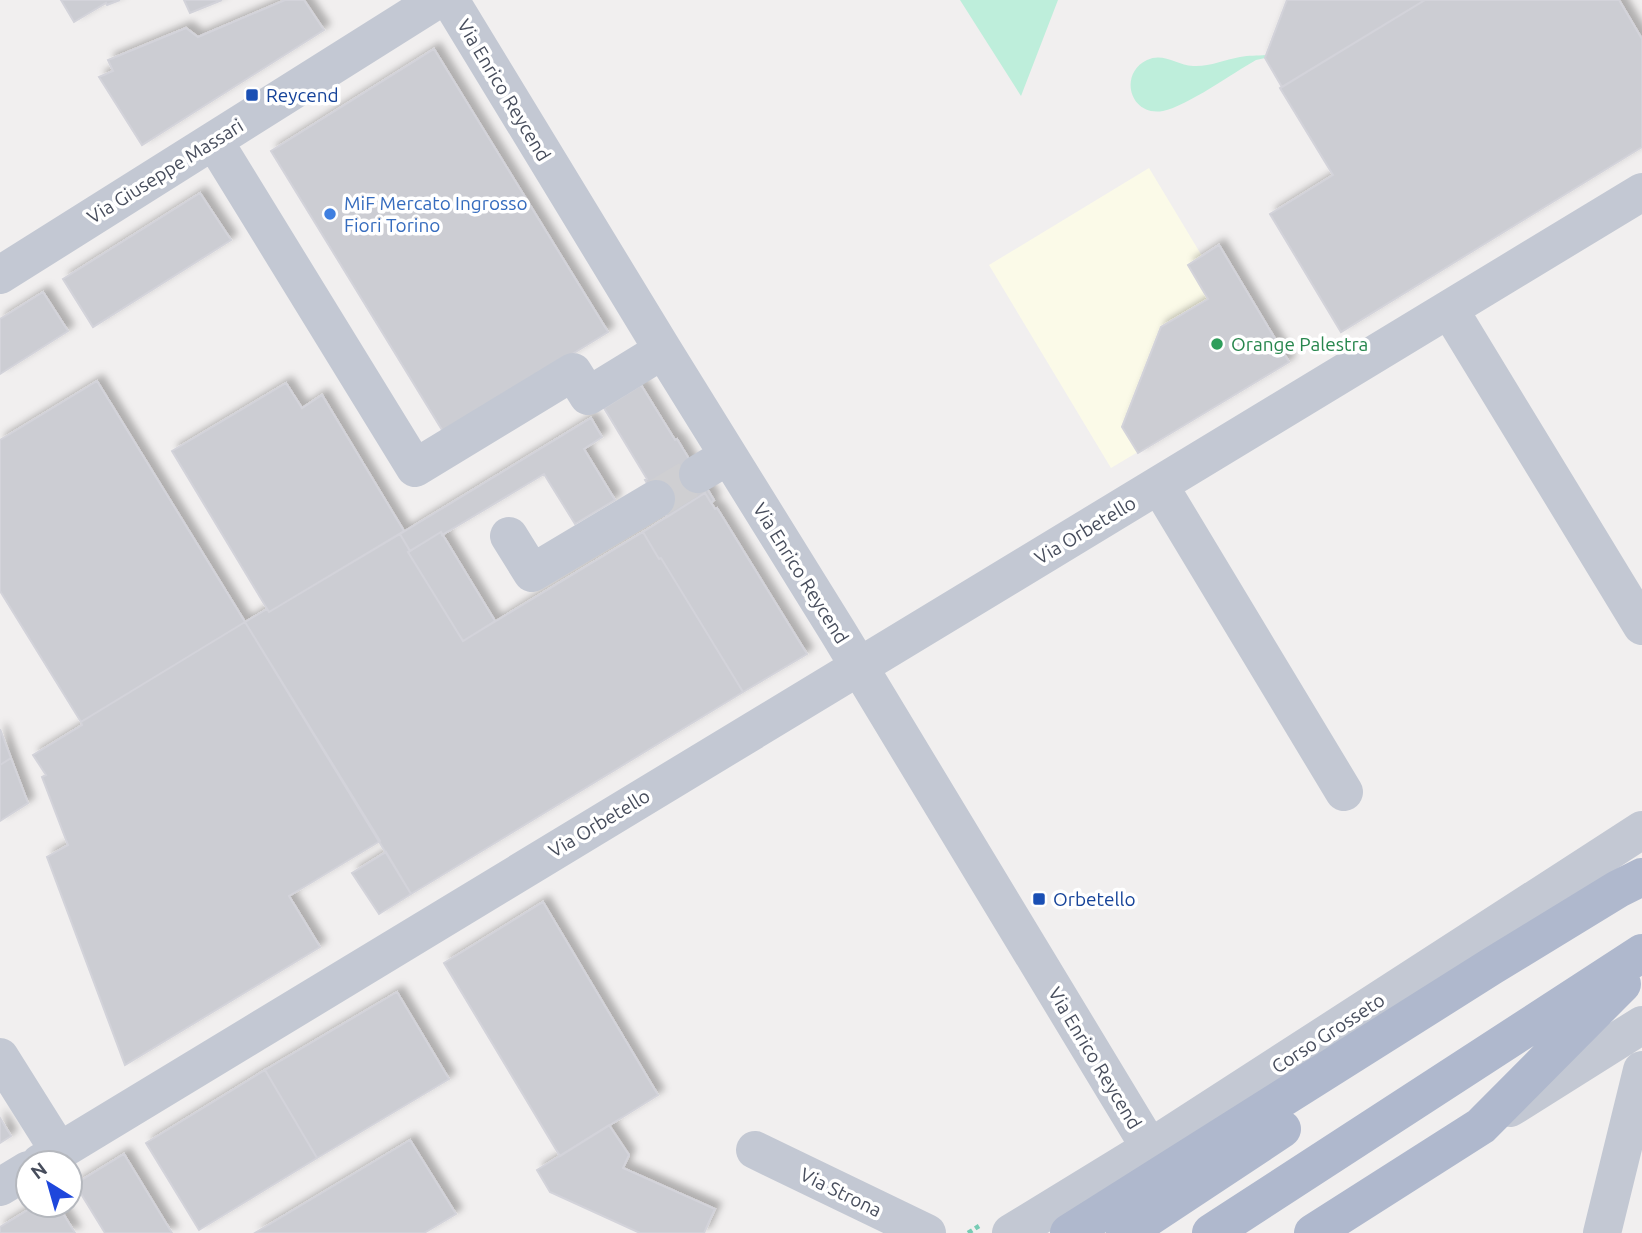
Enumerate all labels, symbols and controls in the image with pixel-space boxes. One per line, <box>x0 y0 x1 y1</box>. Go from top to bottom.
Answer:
street label: Via Enrico Reycend <box>453 15 555 165</box>
place label: Reycend <box>266 84 339 106</box>
marker: Reycend <box>244 87 260 103</box>
street label: Via Giuseppe Massari <box>83 114 247 228</box>
place label: MiF Mercato Ingrosso Fiori Torino <box>344 192 528 236</box>
marker: MiF Mercato Ingrosso Fiori Torino <box>322 206 338 222</box>
place label: Orange Palestra <box>1231 333 1368 355</box>
marker: Orange Palestra <box>1209 336 1225 352</box>
street label: Via Orbetello <box>1030 491 1140 569</box>
street label: Via Enrico Reycend <box>749 499 853 647</box>
street label: Via Orbetello <box>544 784 654 862</box>
place label: Orbetello <box>1053 888 1136 910</box>
marker: Orbetello <box>1031 891 1047 907</box>
street label: Via Enrico Reycend <box>1044 983 1146 1133</box>
street label: Corso Grosseto <box>1267 988 1389 1078</box>
north arrow <box>14 1149 84 1219</box>
text: N <box>26 1157 51 1183</box>
street label: Via Strona <box>797 1163 885 1221</box>

